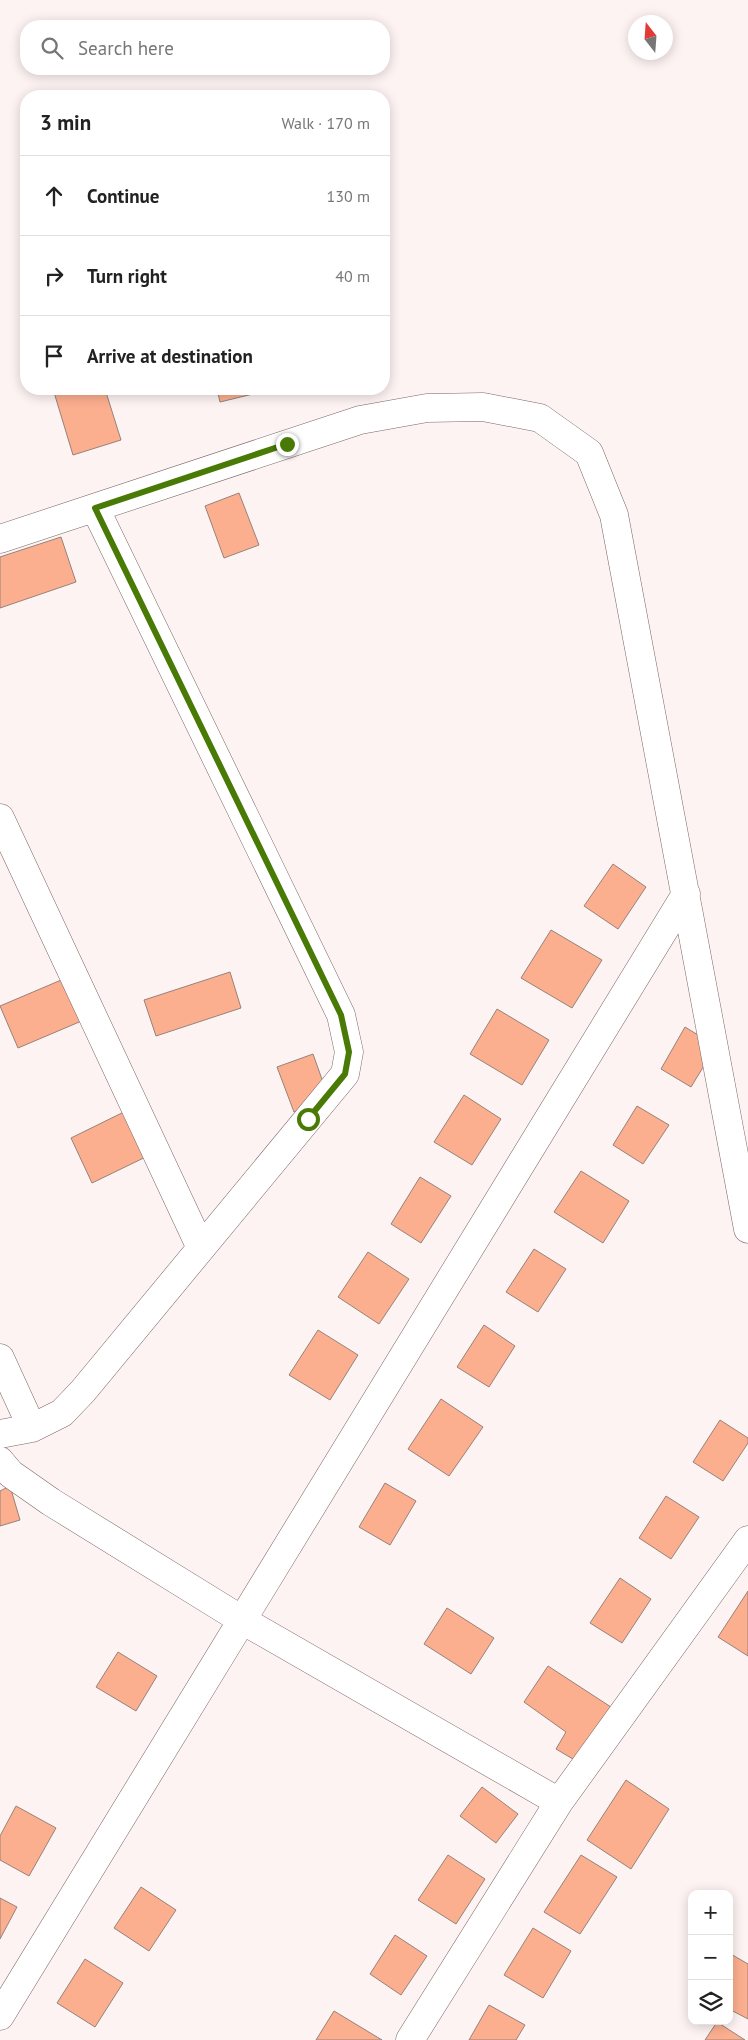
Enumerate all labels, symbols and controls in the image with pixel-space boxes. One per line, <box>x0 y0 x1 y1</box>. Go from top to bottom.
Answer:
north arrow <box>628 15 673 60</box>
search box <box>20 20 390 75</box>
icon: search <box>38 34 66 62</box>
text: Search here <box>78 36 174 60</box>
text: 3 min <box>40 109 91 136</box>
text: Walk · 170 m <box>281 113 370 133</box>
icon: ahead <box>40 182 68 210</box>
text: Continue <box>87 184 159 208</box>
text: 130 m <box>327 186 370 206</box>
icon: right <box>40 262 68 290</box>
text: Turn right <box>87 264 167 288</box>
text: 40 m <box>335 266 370 286</box>
icon: arrive <box>40 342 68 370</box>
text: Arrive at destination <box>87 344 253 368</box>
route end <box>276 433 299 456</box>
route start <box>297 1108 320 1131</box>
map controls <box>688 1890 733 2025</box>
button: + <box>688 1890 733 1935</box>
button: − <box>688 1935 733 1980</box>
button: layers <box>688 1980 733 2025</box>

